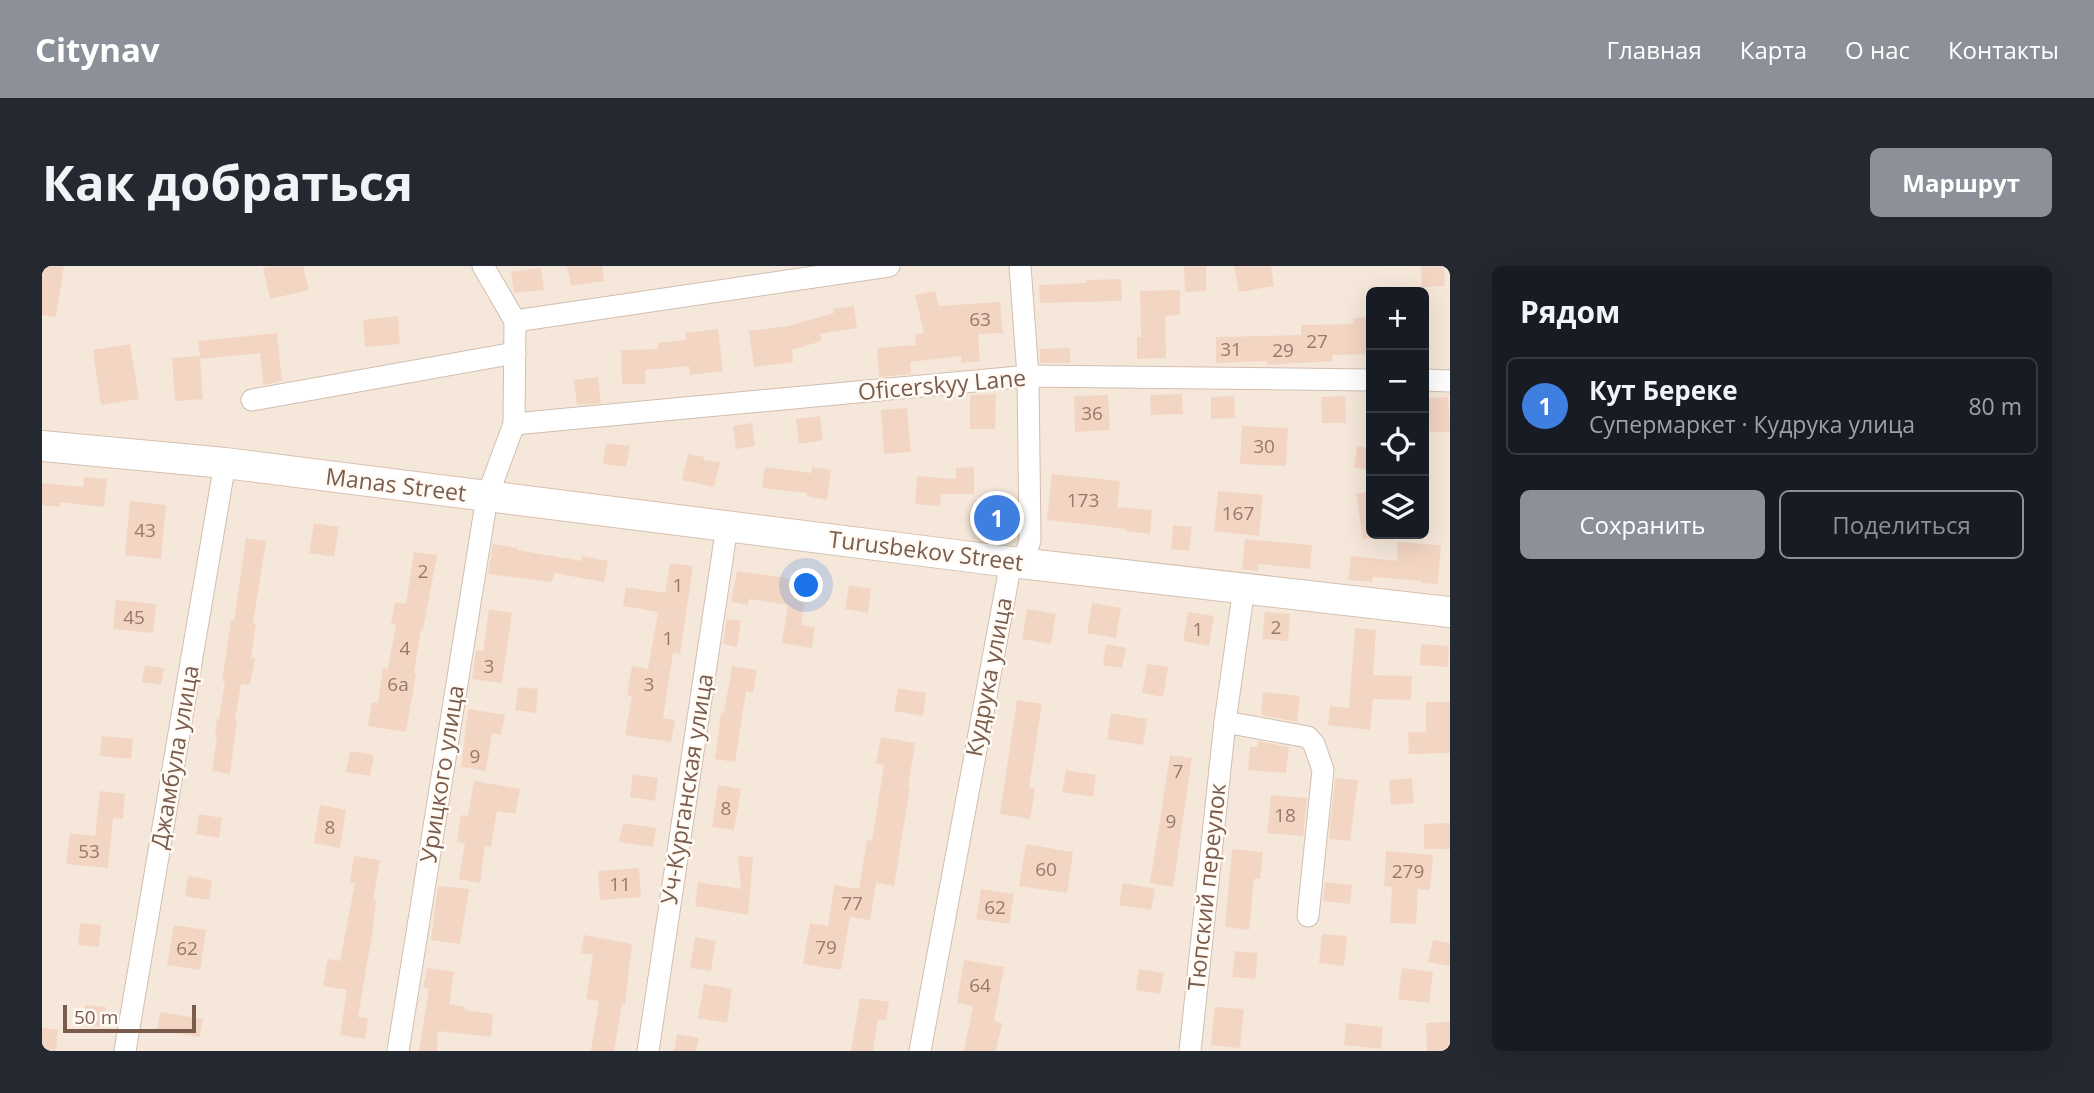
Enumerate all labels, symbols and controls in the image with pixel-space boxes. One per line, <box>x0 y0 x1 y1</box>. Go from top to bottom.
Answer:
text: Citynav <box>35 27 160 72</box>
text: Главная <box>1607 33 1702 66</box>
text: Карта <box>1740 33 1807 66</box>
text: О нас <box>1845 33 1910 66</box>
text: Контакты <box>1948 33 2059 66</box>
button: Маршрут <box>1870 148 2052 217</box>
text: Как добраться <box>42 149 413 215</box>
map controls <box>1366 287 1429 539</box>
button: + <box>1366 287 1429 350</box>
text: Рядом <box>1520 291 1620 332</box>
house number: 63 <box>969 306 991 332</box>
house number: 27 <box>1306 328 1328 354</box>
house number: 31 <box>1220 336 1242 362</box>
house number: 29 <box>1272 337 1294 363</box>
button: − <box>1366 350 1429 413</box>
street label: Oficerskyy Lane <box>857 361 1027 407</box>
text: Кут Береке <box>1589 372 1738 408</box>
text: 1 <box>1538 390 1552 422</box>
text: 80 m <box>1968 390 2022 422</box>
house number: 36 <box>1081 400 1103 426</box>
text: Супермаркет · Кудрука улица <box>1589 408 1915 440</box>
button: locate <box>1366 413 1429 476</box>
house number: 30 <box>1253 433 1275 459</box>
street label: Manas Street <box>324 460 468 509</box>
button: layers <box>1366 476 1429 539</box>
house number: 173 <box>1067 487 1099 513</box>
button: Сохранить <box>1520 490 1765 559</box>
button: Поделиться <box>1779 490 2024 559</box>
pin: 1 <box>974 492 1020 544</box>
house number: 167 <box>1222 500 1254 526</box>
house number: 43 <box>134 517 156 543</box>
street label: Turusbekov Street <box>827 522 1025 578</box>
house number: 2 <box>418 558 428 584</box>
your location <box>789 568 823 602</box>
house number: 1 <box>673 572 683 598</box>
street label: Кудрука улица <box>957 594 1019 759</box>
house number: 45 <box>123 604 145 630</box>
house number: 2 <box>1271 614 1281 640</box>
house number: 1 <box>1193 616 1203 642</box>
house number: 1 <box>663 625 673 651</box>
house number: 4 <box>400 635 411 661</box>
house number: 3 <box>484 653 494 679</box>
street label: Джамбула улица <box>142 663 206 851</box>
house number: 6а <box>387 671 409 697</box>
house number: 3 <box>644 671 654 697</box>
street label: Уч-Курганская улица <box>652 671 720 907</box>
street label: Урицкого улица <box>411 683 471 865</box>
house number: 9 <box>470 743 480 769</box>
house number: 7 <box>1173 758 1183 784</box>
street label: Тюпский переулок <box>1179 781 1233 992</box>
house number: 8 <box>721 795 731 821</box>
house number: 18 <box>1274 802 1296 828</box>
house number: 9 <box>1166 808 1176 834</box>
house number: 8 <box>325 814 335 840</box>
house number: 53 <box>78 838 100 864</box>
house number: 60 <box>1035 856 1057 882</box>
house number: 279 <box>1392 858 1424 884</box>
house number: 11 <box>609 871 631 897</box>
house number: 77 <box>841 890 863 916</box>
house number: 62 <box>984 894 1006 920</box>
house number: 79 <box>815 934 837 960</box>
house number: 62 <box>176 935 198 961</box>
house number: 64 <box>969 972 991 998</box>
scale bar <box>63 1002 196 1034</box>
text: 50 m <box>74 1004 118 1030</box>

